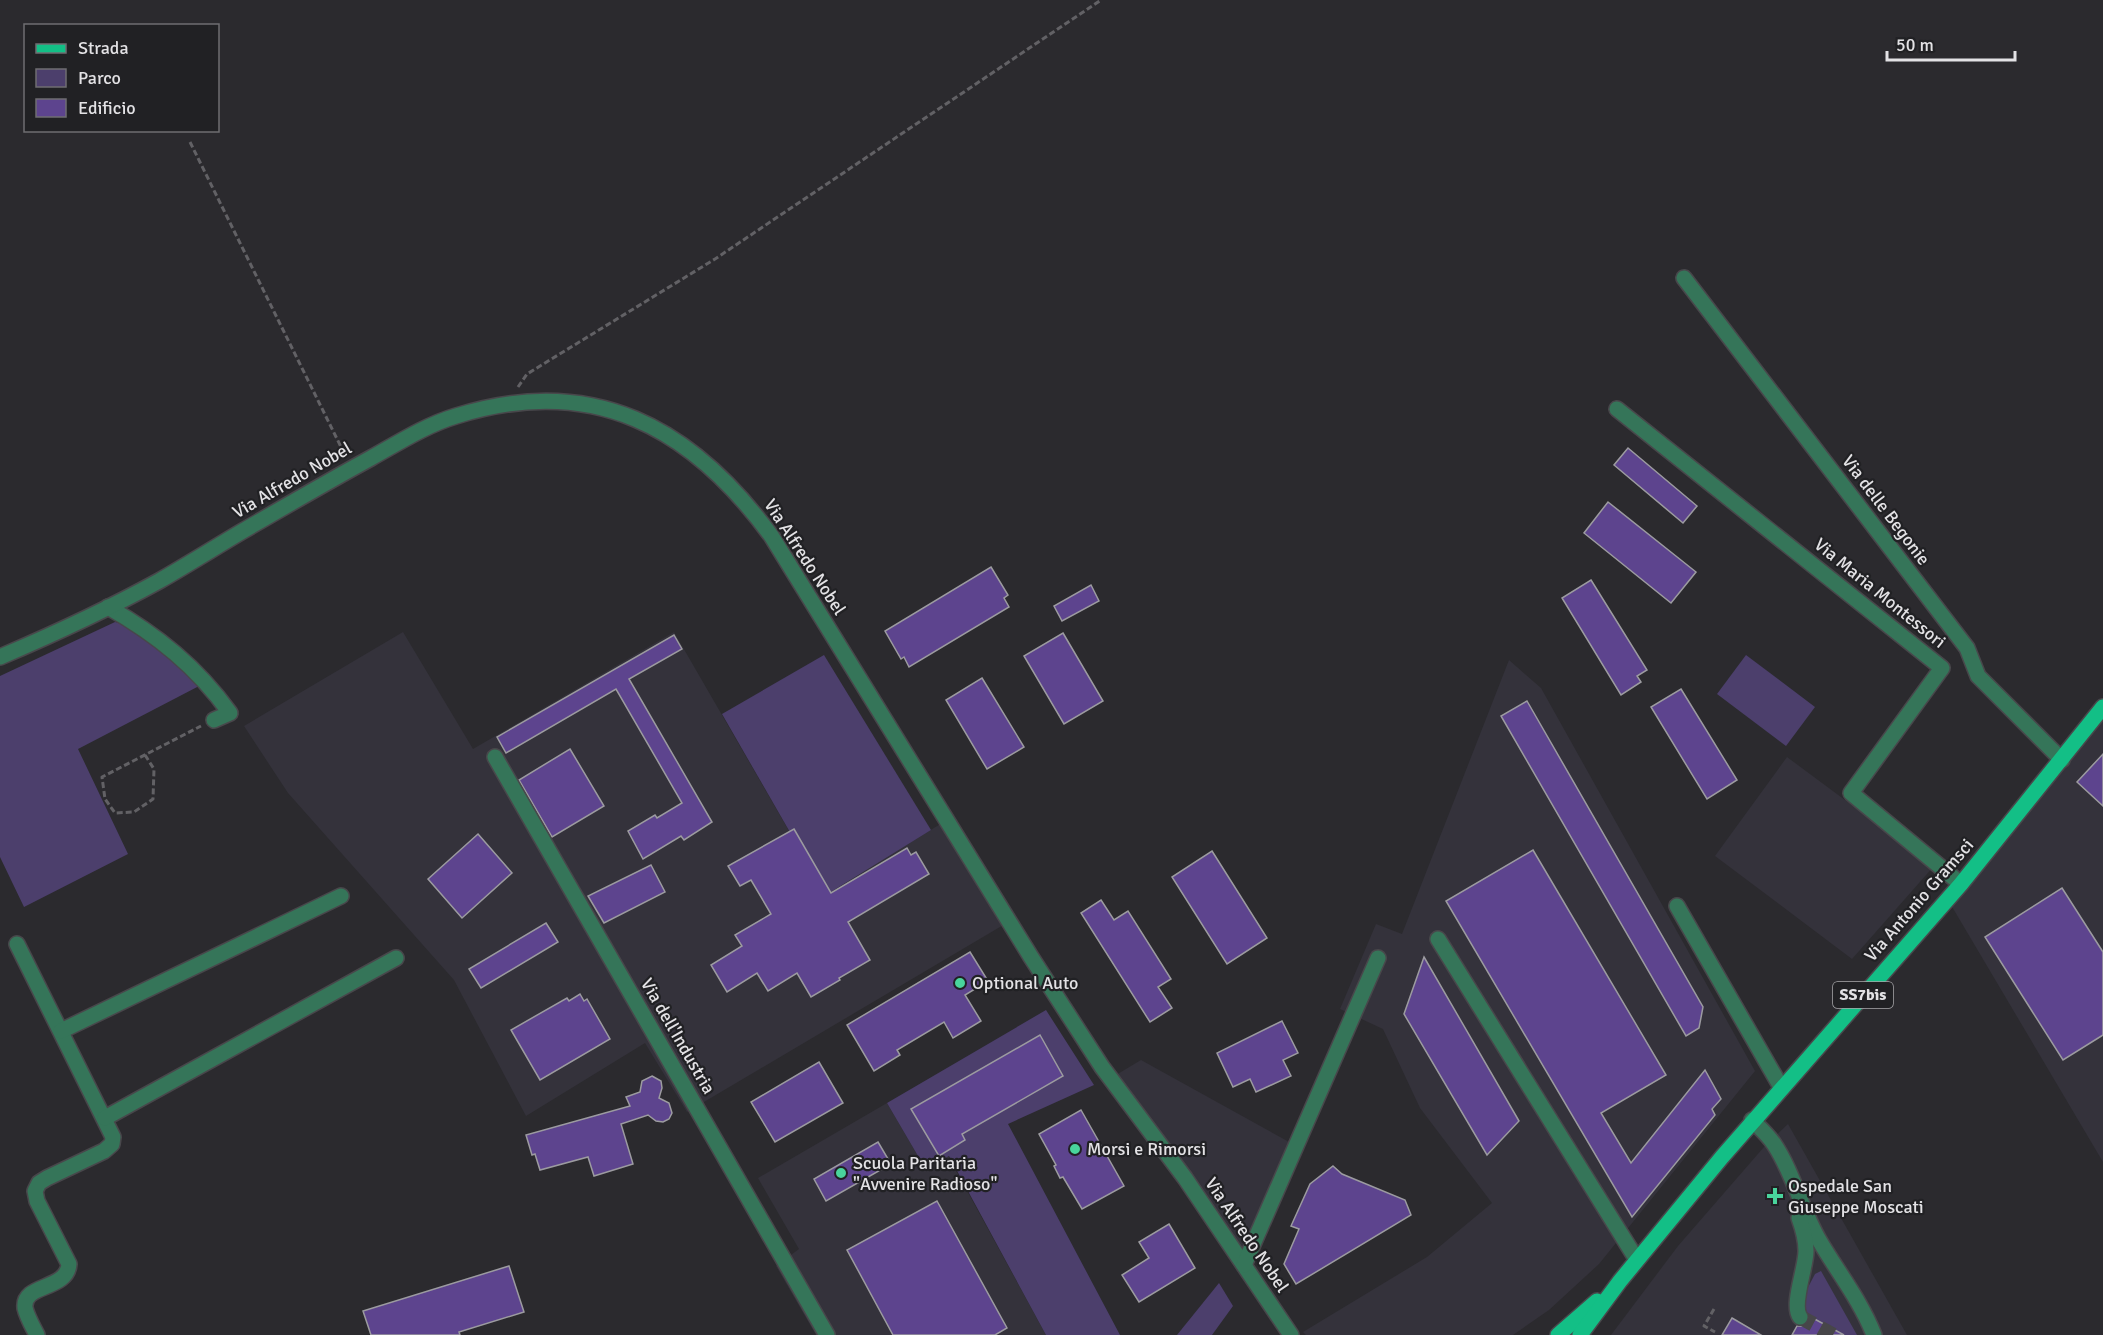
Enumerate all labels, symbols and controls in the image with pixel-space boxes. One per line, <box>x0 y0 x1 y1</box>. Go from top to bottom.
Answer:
legend <box>24 24 219 132</box>
scale bar <box>1887 24 2014 62</box>
text: 50 m <box>1896 34 1934 56</box>
text: Strada <box>78 37 129 59</box>
text: Parco <box>78 67 121 89</box>
text: Edificio <box>78 97 136 119</box>
street label: Via Alfredo Nobel <box>228 437 356 523</box>
street label: Via delle Begonie <box>1837 450 1935 570</box>
street label: Via Alfredo Nobel <box>759 495 851 619</box>
street label: Via Maria Montessori <box>1810 533 1950 653</box>
street label: Via Antonio Gramsci <box>1860 834 1978 966</box>
place label: Optional Auto <box>972 972 1078 994</box>
street label: Via dell'Industria <box>636 974 720 1098</box>
marker: Optional Auto <box>953 976 967 990</box>
road number: SS7bis <box>1833 982 1893 1008</box>
place label: Morsi e Rimorsi <box>1087 1138 1206 1160</box>
marker: Morsi e Rimorsi <box>1068 1142 1082 1156</box>
place label: Scuola Paritaria "Avvenire Radioso" <box>853 1152 997 1195</box>
marker: Scuola Paritaria "Avvenire Radioso" <box>834 1166 848 1180</box>
street label: Via Alfredo Nobel <box>1200 1173 1294 1297</box>
place label: Ospedale San Giuseppe Moscati <box>1788 1175 1924 1218</box>
marker: Ospedale San Giuseppe Moscati <box>1766 1187 1784 1205</box>

